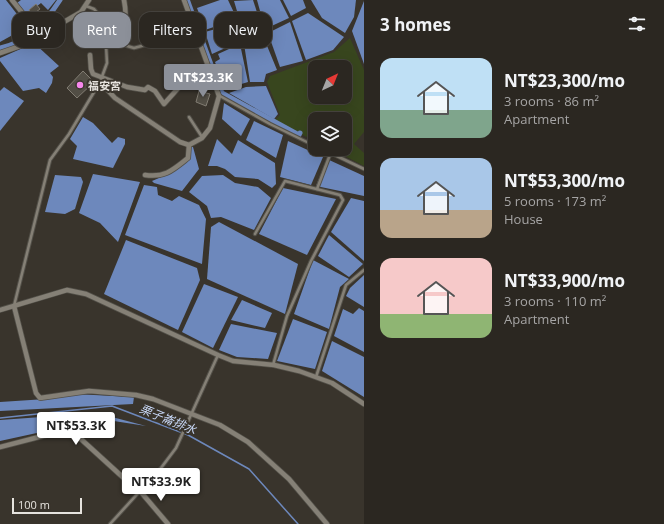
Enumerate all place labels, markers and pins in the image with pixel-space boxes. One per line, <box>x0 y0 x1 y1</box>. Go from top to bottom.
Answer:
pin: NT$23.3K <box>162 64 244 98</box>
place label: 福安宮 <box>88 78 121 93</box>
marker: 福安宮 <box>75 80 85 90</box>
pin: NT$53.3K <box>35 412 117 446</box>
pin: NT$33.9K <box>120 468 202 502</box>

